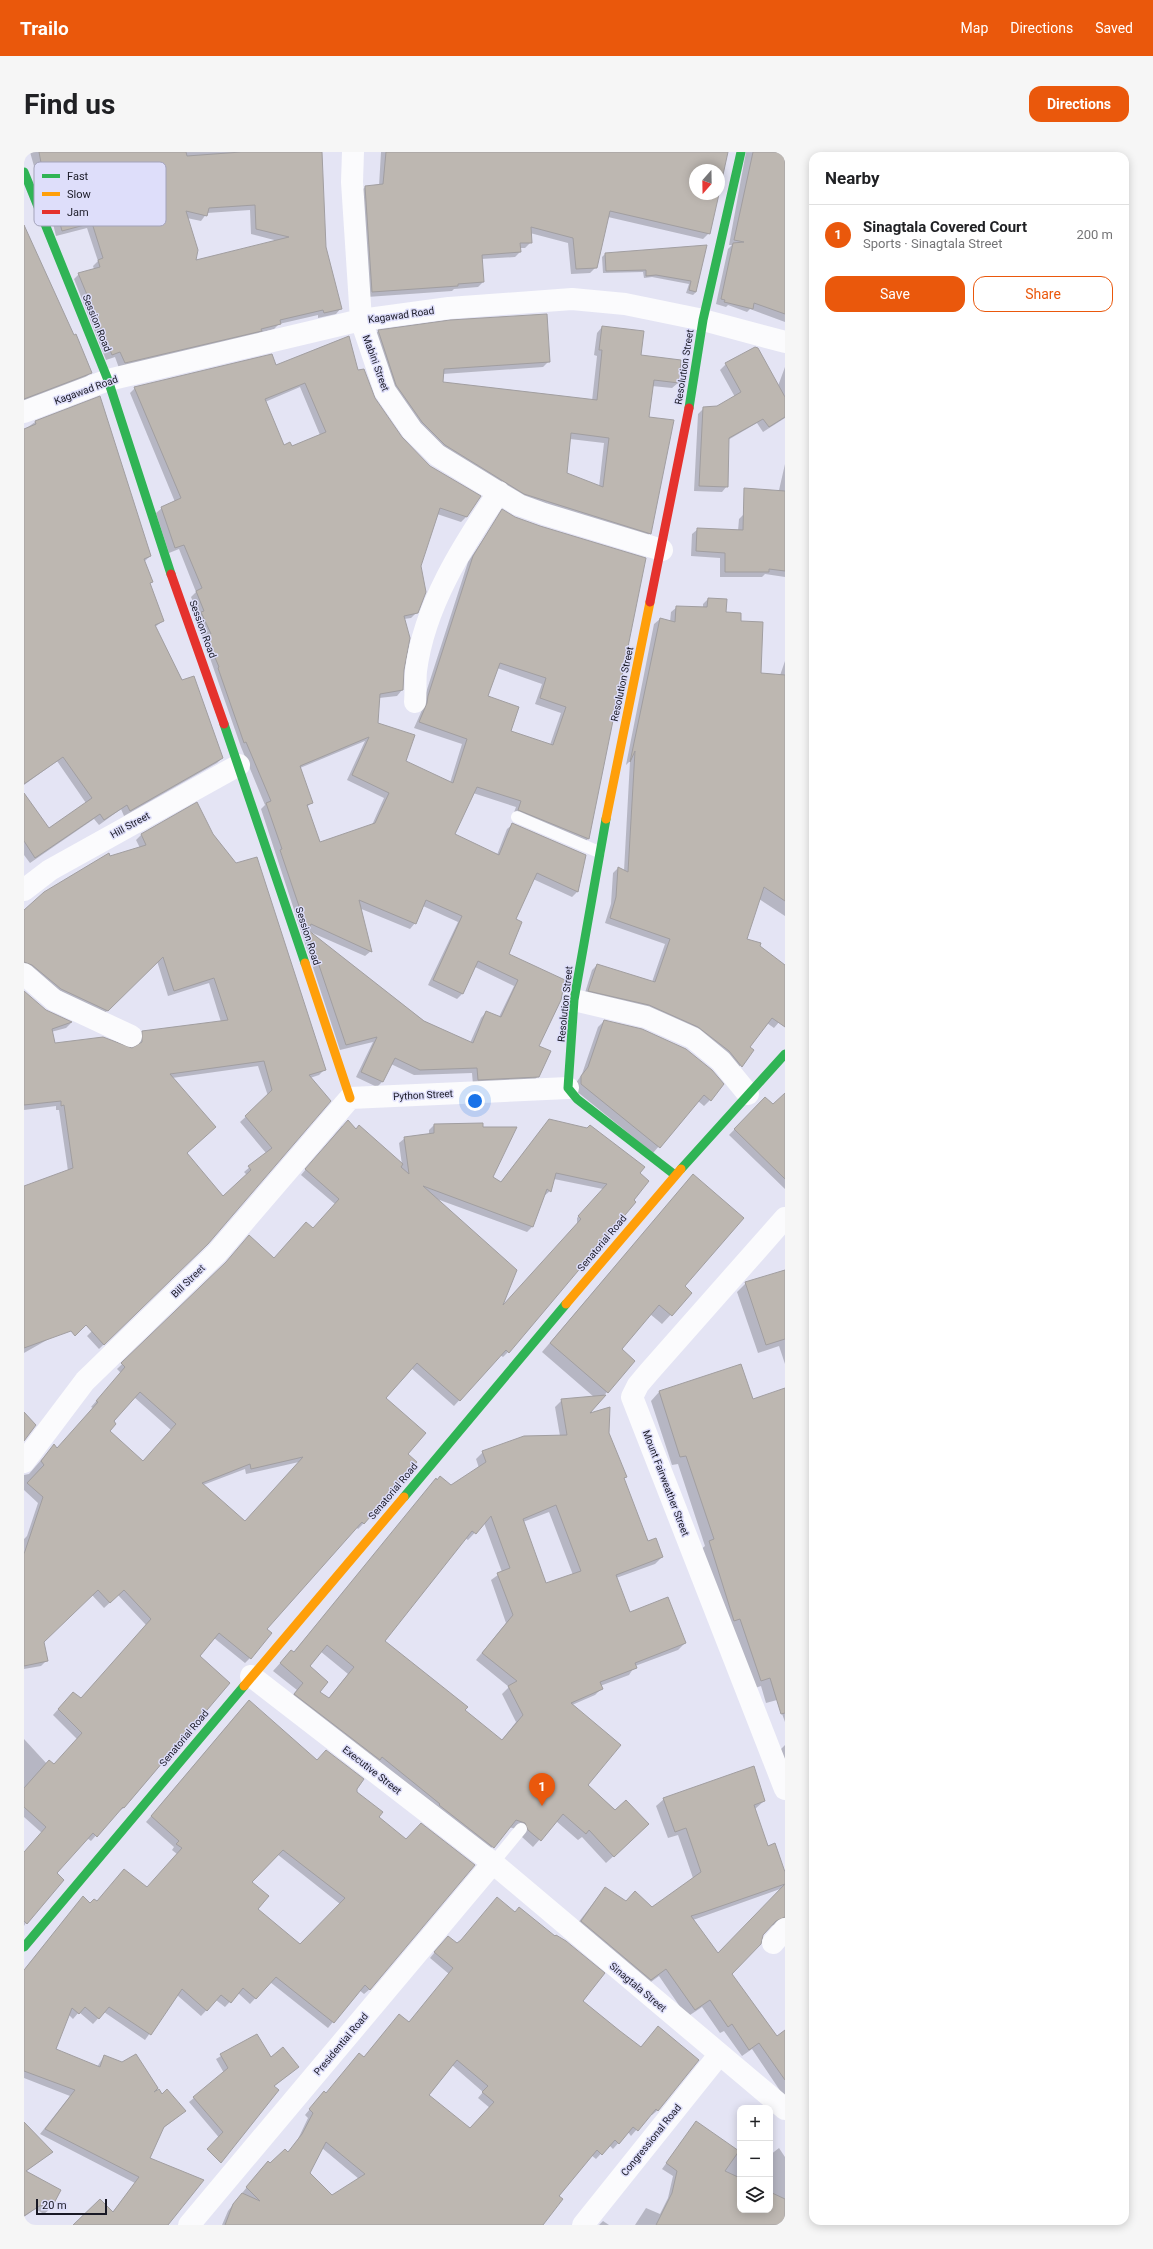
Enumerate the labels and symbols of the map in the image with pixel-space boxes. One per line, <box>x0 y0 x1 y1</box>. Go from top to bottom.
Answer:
legend <box>34 162 166 226</box>
north arrow <box>689 164 725 200</box>
text: Fast <box>67 170 89 183</box>
text: Slow <box>67 188 91 201</box>
text: Jam <box>67 206 89 219</box>
street label: Session Road <box>81 293 113 353</box>
street label: Kagawad Road <box>367 305 435 325</box>
street label: Resolution Street <box>673 329 695 405</box>
street label: Mabini Street <box>361 333 391 393</box>
street label: Kagawad Road <box>53 373 119 407</box>
street label: Session Road <box>187 599 219 659</box>
street label: Resolution Street <box>609 646 635 722</box>
street label: Hill Street <box>108 810 152 840</box>
street label: Session Road <box>293 905 323 967</box>
street label: Resolution Street <box>556 966 574 1042</box>
street label: Python Street <box>393 1088 453 1102</box>
your location <box>465 1091 485 1111</box>
street label: Senatorial Road <box>575 1213 629 1273</box>
street label: Bill Street <box>169 1262 207 1300</box>
street label: Mount Fairweather Street <box>641 1429 691 1537</box>
street label: Senatorial Road <box>366 1461 420 1521</box>
street label: Senatorial Road <box>157 1708 211 1768</box>
street label: Executive Street <box>341 1744 403 1796</box>
pin: 1 <box>529 1773 555 1806</box>
street label: Sinagtala Street <box>608 1960 668 2014</box>
street label: Presidential Road <box>312 2011 370 2077</box>
street label: Congressional Road <box>619 2102 683 2178</box>
scale bar <box>36 2197 107 2216</box>

